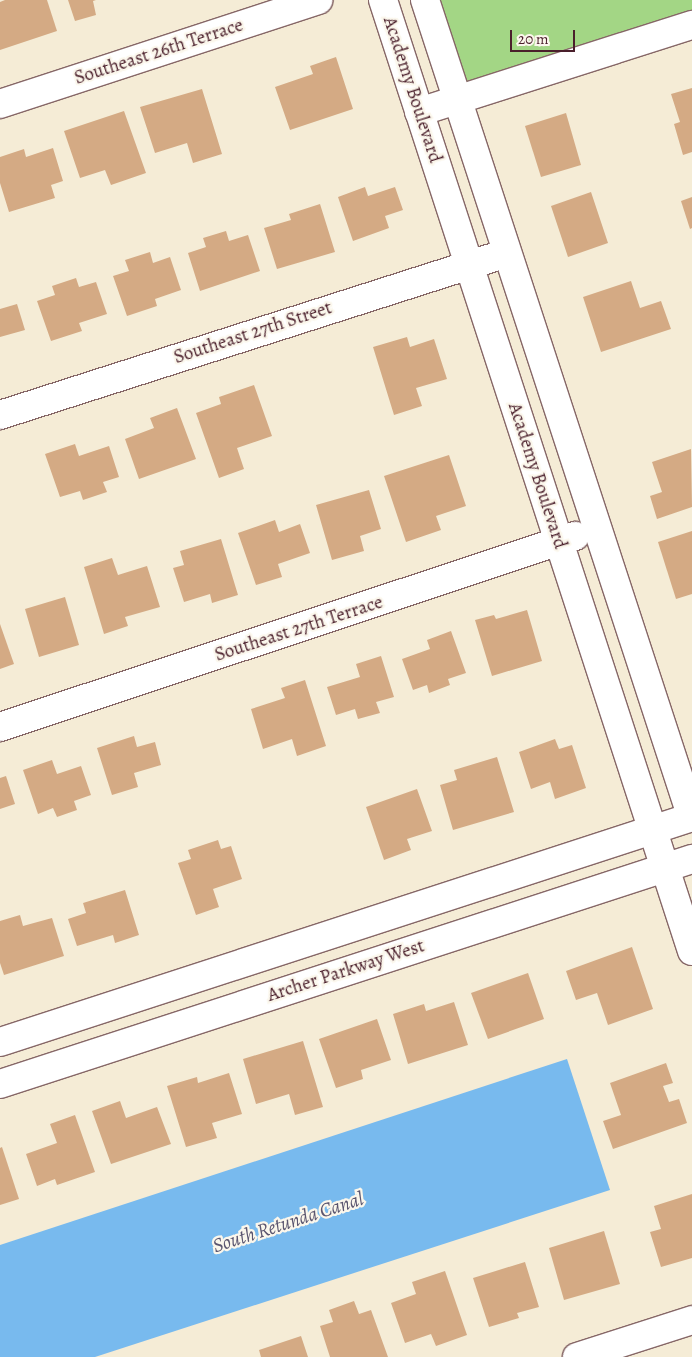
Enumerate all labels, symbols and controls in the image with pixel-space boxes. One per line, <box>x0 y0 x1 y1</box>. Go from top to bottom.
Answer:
street label: Southeast 26th Terrace <box>72 14 246 90</box>
street label: Academy Boulevard <box>378 14 446 166</box>
scale bar <box>512 20 577 52</box>
text: 20 m <box>518 29 549 49</box>
street label: Southeast 27th Street <box>171 297 335 369</box>
street label: Academy Boulevard <box>503 400 571 552</box>
street label: Southeast 27th Terrace <box>212 591 386 667</box>
street label: Archer Parkway West <box>265 935 427 1007</box>
water label: South Retunda Canal <box>210 1186 366 1258</box>

